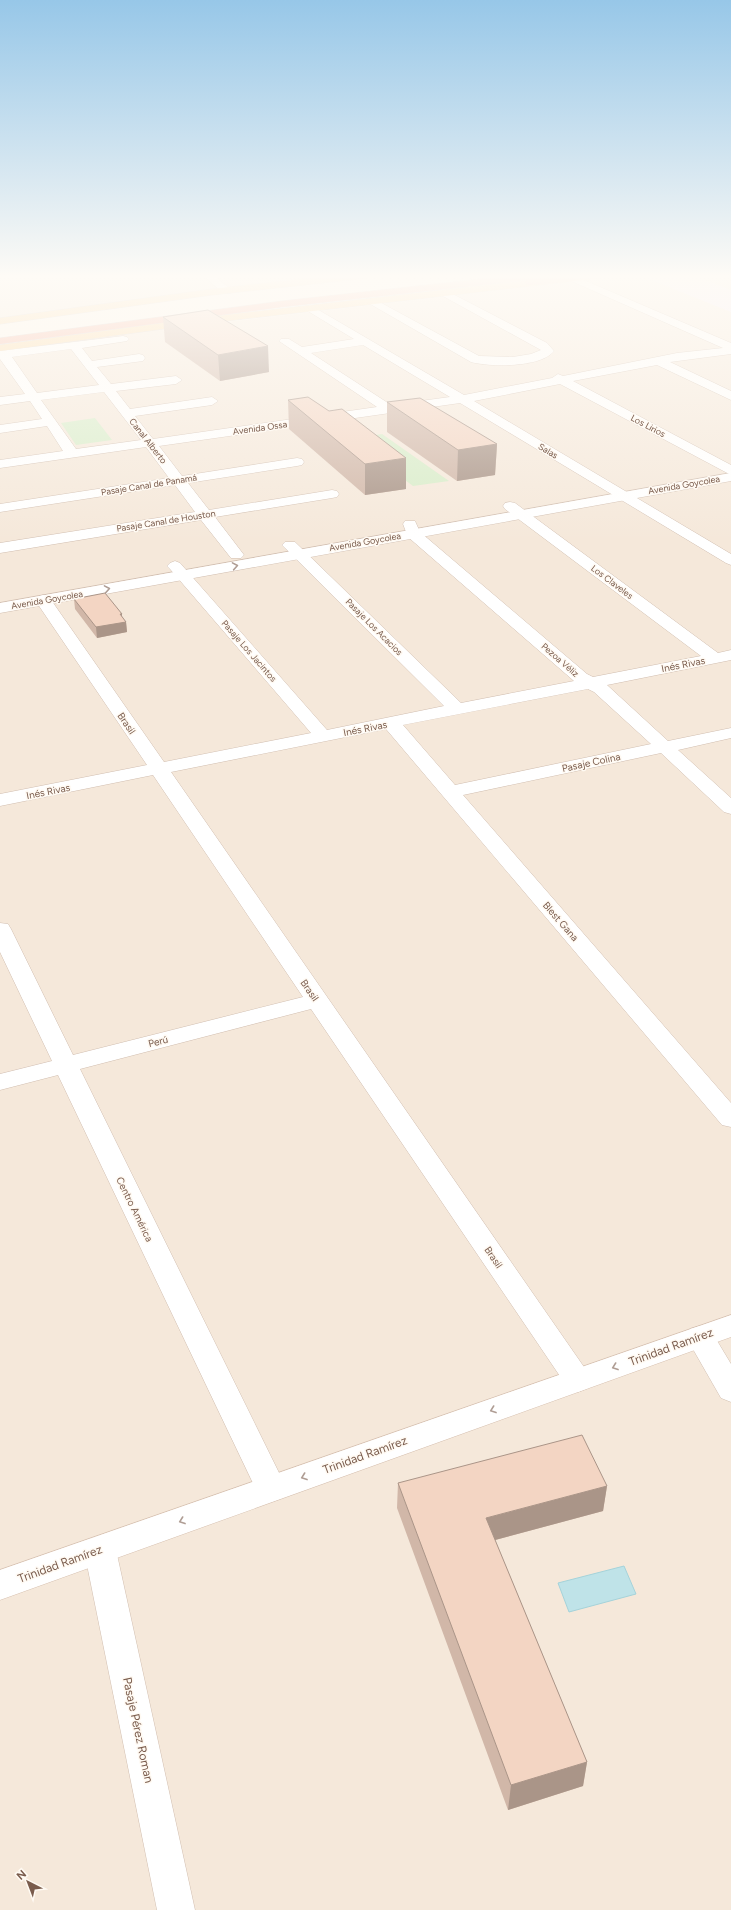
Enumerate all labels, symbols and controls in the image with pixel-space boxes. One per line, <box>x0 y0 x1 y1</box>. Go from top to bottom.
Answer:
street label: Los Lirios <box>629 412 667 439</box>
street label: Canal Alberto <box>127 416 170 466</box>
street label: Avenida Ossa <box>232 418 288 437</box>
street label: Salas <box>536 440 560 461</box>
street label: Pasaje Canal de Panamá <box>100 471 198 498</box>
street label: Avenida Goycolea <box>647 473 721 496</box>
street label: Pasaje Canal de Houston <box>116 507 216 534</box>
street label: Avenida Goycolea <box>328 530 402 553</box>
one-way arrow <box>232 562 238 571</box>
street label: Los Claveles <box>589 562 636 601</box>
one-way arrow <box>104 585 110 594</box>
street label: Avenida Goycolea <box>10 588 84 611</box>
street label: Pasaje Los Acacios <box>344 596 405 657</box>
street label: Pasaje Los Jacintos <box>220 617 279 684</box>
street label: Pezoa Véliz <box>539 640 582 679</box>
street label: Inés Rivas <box>660 654 706 675</box>
street label: Brasil <box>115 710 139 737</box>
street label: Inés Rivas <box>342 718 388 739</box>
street label: Pasaje Colina <box>561 750 622 775</box>
street label: Inés Rivas <box>25 781 71 802</box>
street label: Blest Gana <box>540 899 581 944</box>
street label: Brasil <box>297 977 322 1004</box>
street label: Perú <box>147 1033 169 1050</box>
street label: Centro América <box>113 1175 156 1244</box>
street label: Brasil <box>482 1244 506 1271</box>
street label: Trinidad Ramírez <box>627 1325 715 1369</box>
one-way arrow <box>612 1362 619 1371</box>
one-way arrow <box>489 1406 496 1414</box>
street label: Trinidad Ramírez <box>321 1433 409 1477</box>
one-way arrow <box>301 1472 308 1481</box>
one-way arrow <box>178 1516 185 1524</box>
street label: Trinidad Ramírez <box>16 1542 104 1586</box>
street label: Pasaje Pérez Roman <box>120 1676 156 1784</box>
north arrow <box>8 1862 48 1902</box>
text: N <box>14 1867 29 1883</box>

